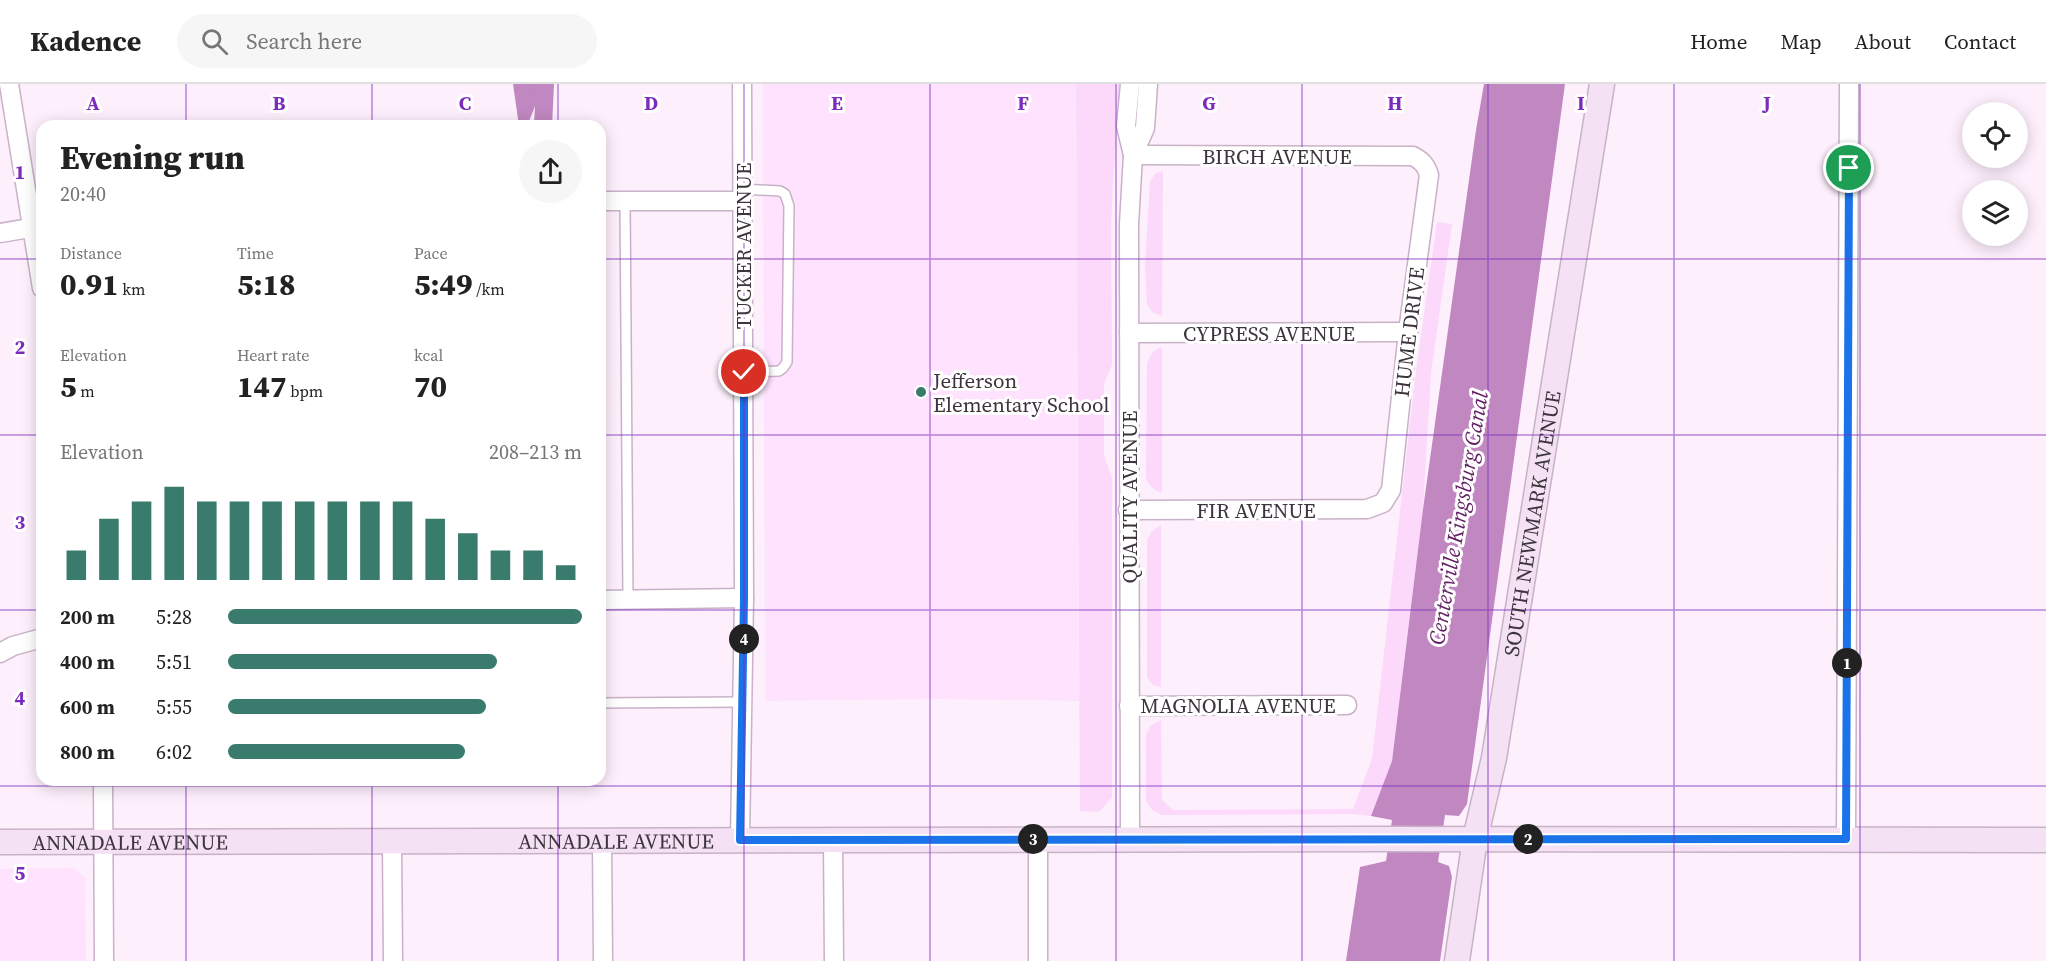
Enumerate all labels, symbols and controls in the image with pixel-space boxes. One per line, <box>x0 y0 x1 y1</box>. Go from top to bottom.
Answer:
search box <box>177 14 597 68</box>
text: Kadence <box>30 22 141 60</box>
icon: search <box>198 25 231 58</box>
text: Search here <box>246 26 362 56</box>
text: Home <box>1690 27 1748 56</box>
text: Map <box>1781 27 1822 56</box>
text: About <box>1855 27 1911 56</box>
text: Contact <box>1944 27 2016 56</box>
text: A <box>86 89 100 117</box>
text: B <box>272 89 286 117</box>
text: C <box>459 89 471 117</box>
text: D <box>644 89 658 117</box>
text: E <box>831 89 843 117</box>
text: F <box>1017 89 1029 117</box>
text: G <box>1202 89 1216 117</box>
text: H <box>1387 89 1403 117</box>
text: I <box>1577 89 1585 117</box>
text: J <box>1761 89 1771 117</box>
map controls <box>1962 102 2028 246</box>
button: locate <box>1962 102 2028 168</box>
text: Evening run <box>60 135 245 180</box>
button: share <box>519 140 582 203</box>
street label: BIRCH AVENUE <box>1202 142 1352 171</box>
pin <box>1823 142 1874 193</box>
icon: arrive <box>1832 151 1865 184</box>
text: 1 <box>15 158 25 186</box>
street label: TUCKER AVENUE <box>729 163 758 329</box>
text: 20:40 <box>60 180 106 208</box>
button: layers <box>1962 180 2028 246</box>
text: Distance <box>60 242 122 264</box>
text: Time <box>237 242 274 264</box>
text: Pace <box>414 242 448 264</box>
text: 0.91 <box>60 264 119 305</box>
text: 5:18 <box>237 264 296 305</box>
text: 5:49 <box>414 264 473 305</box>
street label: HUME DRIVE <box>1387 265 1431 399</box>
text: km <box>119 278 146 300</box>
text: /km <box>473 278 505 300</box>
street label: CYPRESS AVENUE <box>1183 319 1355 348</box>
text: 2 <box>15 333 26 361</box>
text: Elevation <box>60 344 127 366</box>
text: Heart rate <box>237 344 309 366</box>
text: kcal <box>414 344 443 366</box>
pin <box>718 346 769 397</box>
icon: check <box>727 355 760 388</box>
text: 5 <box>60 366 77 407</box>
text: 147 <box>237 366 287 407</box>
text: 70 <box>414 366 447 407</box>
place label: Jefferson Elementary School <box>932 366 1110 419</box>
text: m <box>77 380 95 402</box>
text: bpm <box>287 380 323 402</box>
marker: Jefferson Elementary School <box>914 385 928 399</box>
water label: Centerville Kingsburg Canal <box>1421 388 1495 647</box>
street label: SOUTH NEWMARK AVENUE <box>1496 389 1567 658</box>
street label: QUALITY AVENUE <box>1115 411 1144 583</box>
text: Elevation <box>60 438 144 466</box>
text: 208–213 m <box>489 438 582 466</box>
street label: FIR AVENUE <box>1196 496 1316 525</box>
text: 3 <box>15 508 26 536</box>
text: 200 m <box>60 603 115 631</box>
text: 5:28 <box>156 603 192 631</box>
pin: 4 <box>729 624 759 654</box>
text: 4 <box>740 628 748 650</box>
text: 400 m <box>60 648 115 676</box>
text: 5:51 <box>156 648 192 676</box>
pin: 1 <box>1832 648 1862 678</box>
text: 1 <box>1843 652 1851 674</box>
text: 4 <box>15 684 26 712</box>
street label: MAGNOLIA AVENUE <box>1140 691 1336 720</box>
text: 600 m <box>60 693 115 721</box>
text: 5:55 <box>156 693 192 721</box>
text: 800 m <box>60 738 115 766</box>
text: 6:02 <box>156 738 192 766</box>
pin: 3 <box>1018 824 1048 854</box>
pin: 2 <box>1513 824 1543 854</box>
street label: ANNADALE AVENUE <box>518 826 714 855</box>
street label: ANNADALE AVENUE <box>32 827 228 856</box>
text: 3 <box>1029 828 1037 850</box>
text: 2 <box>1524 828 1532 850</box>
text: 5 <box>15 859 26 887</box>

